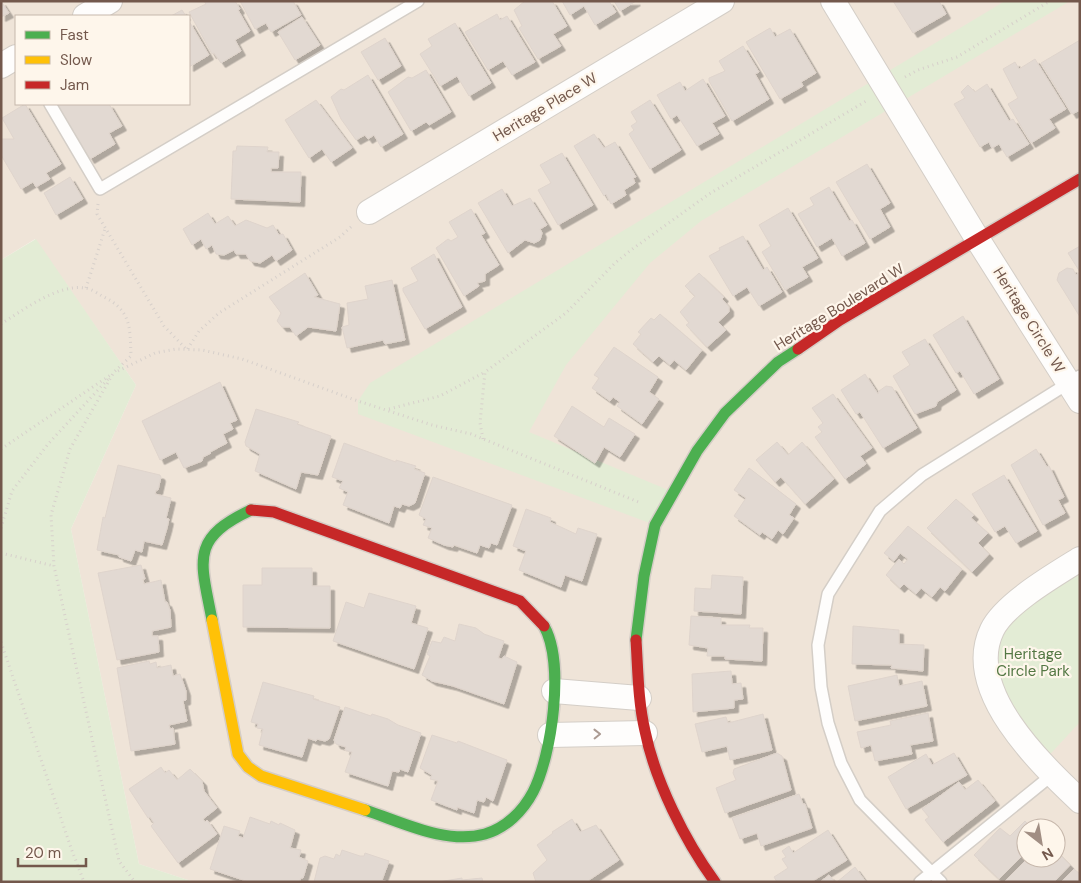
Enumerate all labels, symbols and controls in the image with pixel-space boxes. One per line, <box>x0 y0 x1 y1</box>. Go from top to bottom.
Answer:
legend <box>15 15 190 105</box>
text: Fast <box>60 25 89 45</box>
text: Slow <box>60 50 93 70</box>
street label: Heritage Place W <box>489 68 601 146</box>
text: Jam <box>60 75 89 95</box>
street label: Heritage Boulevard W <box>770 259 908 355</box>
street label: Heritage Circle W <box>988 263 1070 377</box>
park label: Heritage Circle Park <box>996 644 1070 681</box>
one-way arrow <box>594 729 602 739</box>
north arrow <box>1016 818 1066 868</box>
scale bar <box>18 836 85 868</box>
text: 20 m <box>25 843 61 863</box>
text: N <box>1039 844 1057 864</box>

